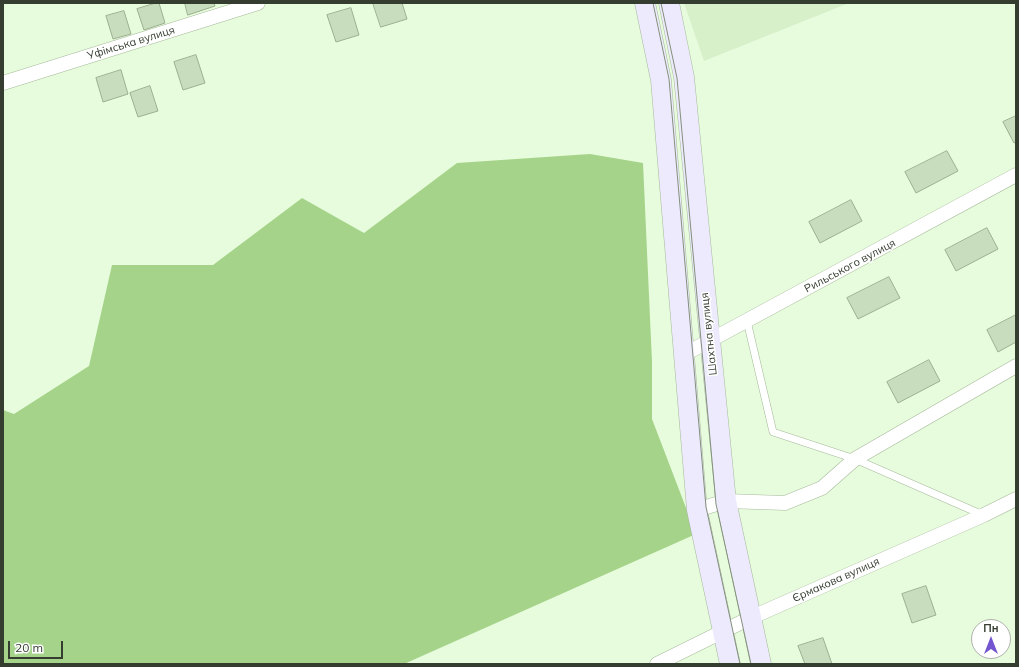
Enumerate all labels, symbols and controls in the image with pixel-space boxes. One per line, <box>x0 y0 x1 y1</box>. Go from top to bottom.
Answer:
street label: Уфімська вулиця <box>86 23 176 63</box>
street label: Рильського вулиця <box>802 236 898 296</box>
street label: Шахтна вулиця <box>698 292 720 376</box>
street label: Єрмакова вулиця <box>790 555 882 605</box>
north arrow <box>971 619 1011 659</box>
text: Пн <box>983 621 999 635</box>
scale bar <box>10 633 65 659</box>
text: 20 m <box>15 640 43 655</box>

